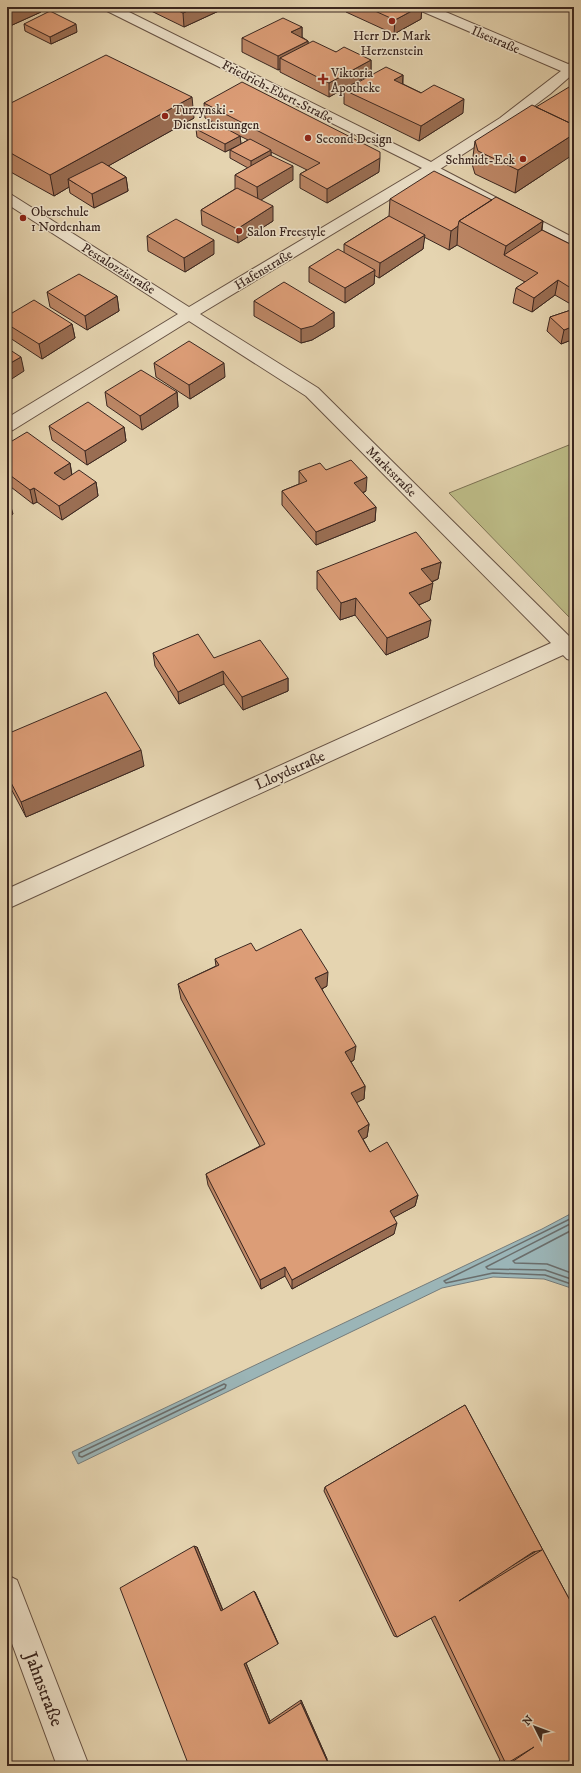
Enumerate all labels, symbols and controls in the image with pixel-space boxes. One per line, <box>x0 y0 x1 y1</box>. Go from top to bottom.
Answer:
marker: Herr Dr. Mark Herzenstein <box>387 16 397 26</box>
street label: Ilsestraße <box>469 23 522 57</box>
place label: Herr Dr. Mark Herzenstein <box>353 28 431 59</box>
street label: Friedrich-Ebert-Straße <box>219 57 336 127</box>
place label: Viktoria Apotheke <box>330 65 380 96</box>
marker: Viktoria Apotheke <box>318 74 328 84</box>
place label: Turzynski - Dienstleistungen <box>173 102 260 133</box>
marker: Turzynski - Dienstleistungen <box>160 111 170 121</box>
place label: Second Design <box>316 131 392 147</box>
marker: Second Design <box>303 133 313 143</box>
place label: Schmidt-Eck <box>445 152 516 168</box>
marker: Schmidt-Eck <box>518 154 528 164</box>
place label: Oberschule 1 Nordenham <box>31 204 101 235</box>
marker: Oberschule 1 Nordenham <box>18 213 28 223</box>
place label: Salon Freestyle <box>247 224 326 240</box>
marker: Salon Freestyle <box>234 226 244 236</box>
street label: Pestalozzistraße <box>79 240 158 298</box>
street label: Hafenstraße <box>232 246 295 293</box>
street label: Marktstraße <box>363 443 420 500</box>
street label: Lloydstraße <box>252 747 328 794</box>
street label: Jahnstraße <box>18 1647 67 1730</box>
north arrow <box>515 1707 555 1747</box>
text: N <box>520 1713 537 1729</box>

